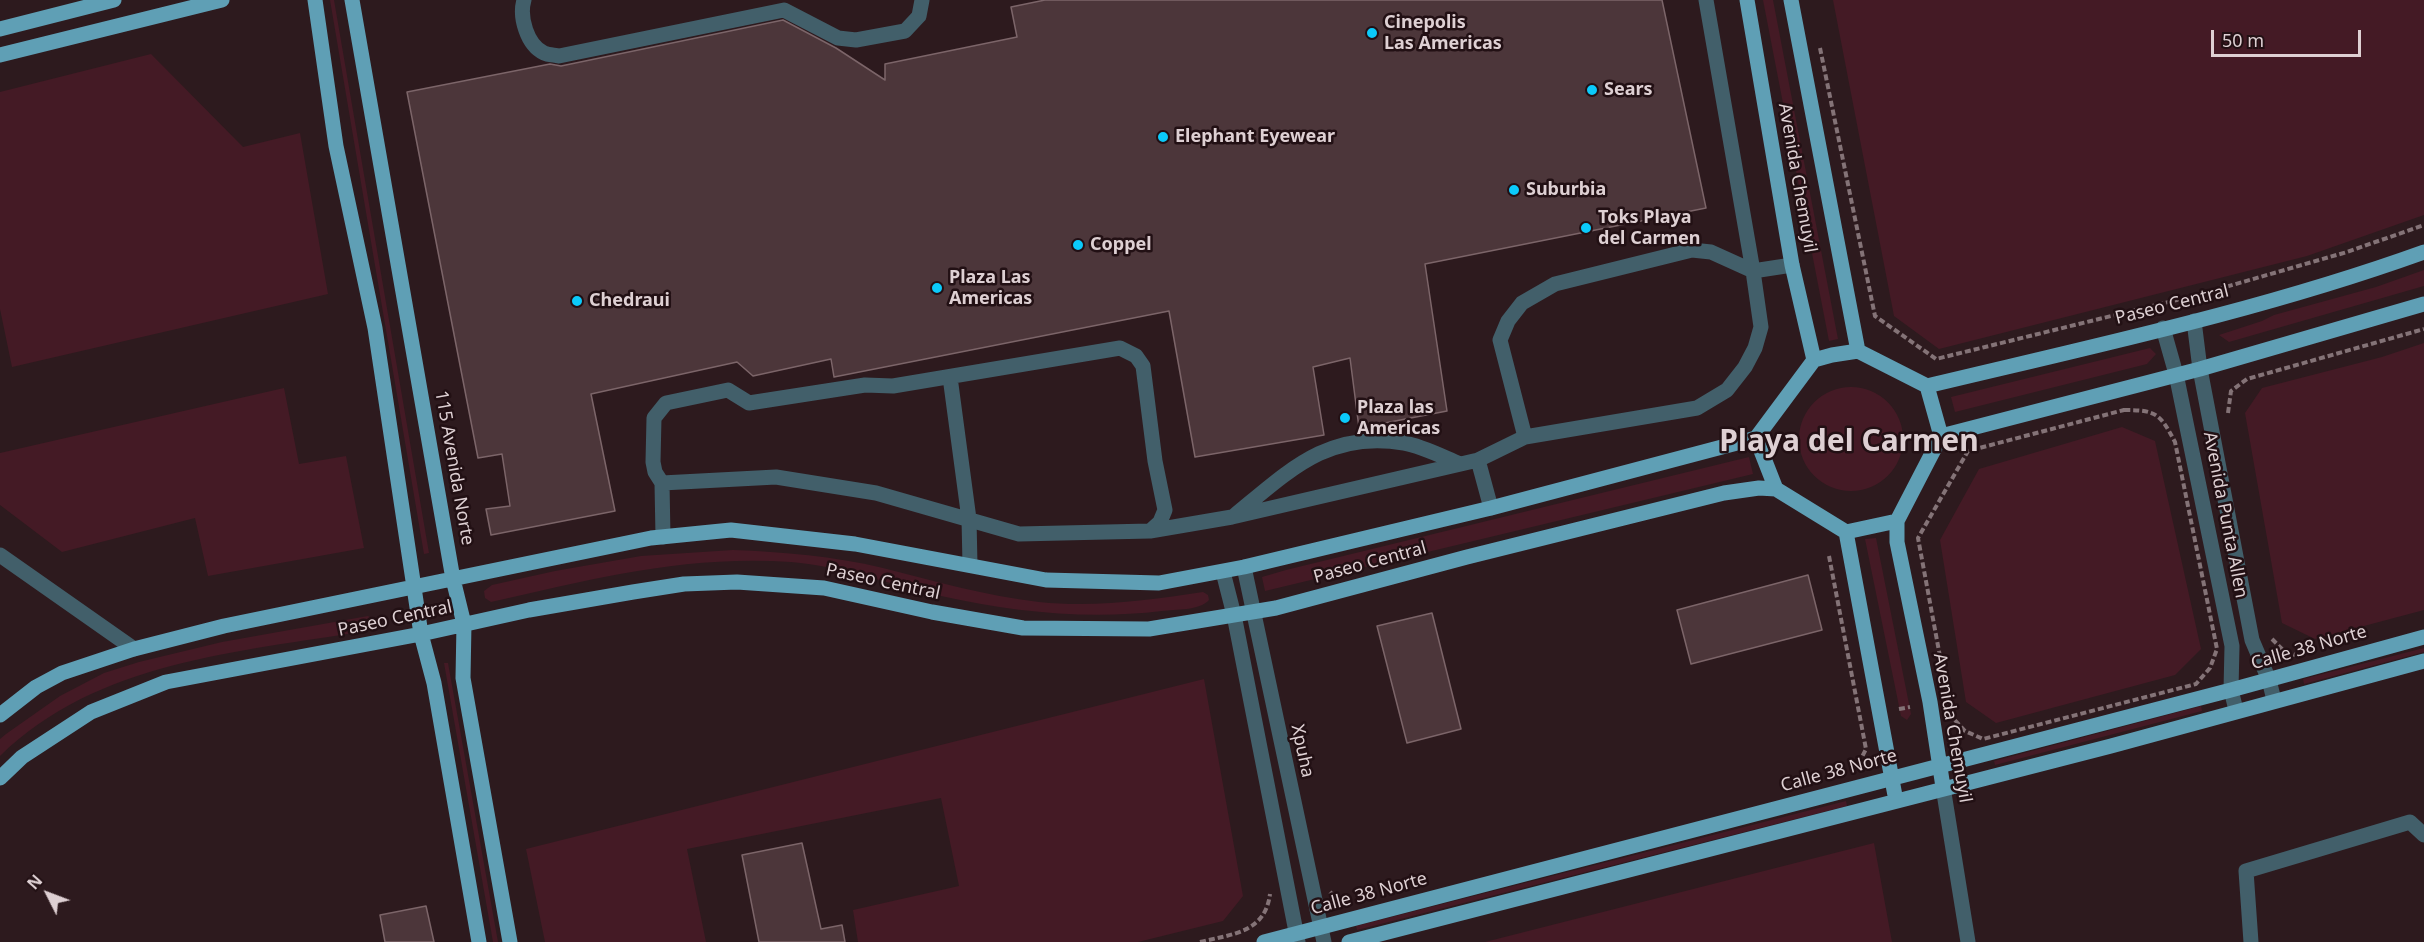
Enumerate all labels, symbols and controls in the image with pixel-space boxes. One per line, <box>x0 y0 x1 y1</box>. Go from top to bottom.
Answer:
place label: Cinepolis Las Americas <box>1384 12 1502 54</box>
scale bar <box>2214 18 2364 56</box>
marker: Cinepolis Las Americas <box>1365 26 1379 40</box>
text: 50 m <box>2222 28 2264 52</box>
place label: Sears <box>1604 79 1653 101</box>
marker: Sears <box>1585 83 1599 97</box>
street label: Avenida Chemuyil <box>1773 102 1821 254</box>
place label: Elephant Eyewear <box>1175 126 1335 148</box>
marker: Elephant Eyewear <box>1156 130 1170 144</box>
place label: Suburbia <box>1526 179 1606 201</box>
marker: Suburbia <box>1507 183 1521 197</box>
place label: Toks Playa del Carmen <box>1598 207 1701 250</box>
marker: Toks Playa del Carmen <box>1579 221 1593 235</box>
place label: Coppel <box>1090 234 1152 256</box>
marker: Coppel <box>1071 238 1085 252</box>
place label: Plaza Las Americas <box>949 267 1032 310</box>
street label: Paseo Central <box>2113 280 2231 330</box>
marker: Plaza Las Americas <box>930 281 944 295</box>
place label: Chedraui <box>589 290 670 312</box>
marker: Chedraui <box>570 294 584 308</box>
street label: 115 Avenida Norte <box>430 389 478 547</box>
place label: Plaza las Americas <box>1357 397 1440 440</box>
marker: Plaza las Americas <box>1338 411 1352 425</box>
district label: Playa del Carmen <box>1719 424 1979 460</box>
street label: Avenida Punta Allen <box>2198 430 2252 600</box>
street label: Paseo Central <box>1311 538 1429 588</box>
street label: Paseo Central <box>824 559 942 605</box>
street label: Paseo Central <box>336 596 454 642</box>
street label: Calle 38 Norte <box>2249 621 2369 675</box>
street label: Avenida Chemuyil <box>1928 652 1976 804</box>
street label: Xpuha <box>1286 722 1318 780</box>
street label: Calle 38 Norte <box>1778 745 1900 797</box>
north arrow <box>18 864 78 924</box>
street label: Calle 38 Norte <box>1308 868 1430 920</box>
text: N <box>22 870 47 894</box>

